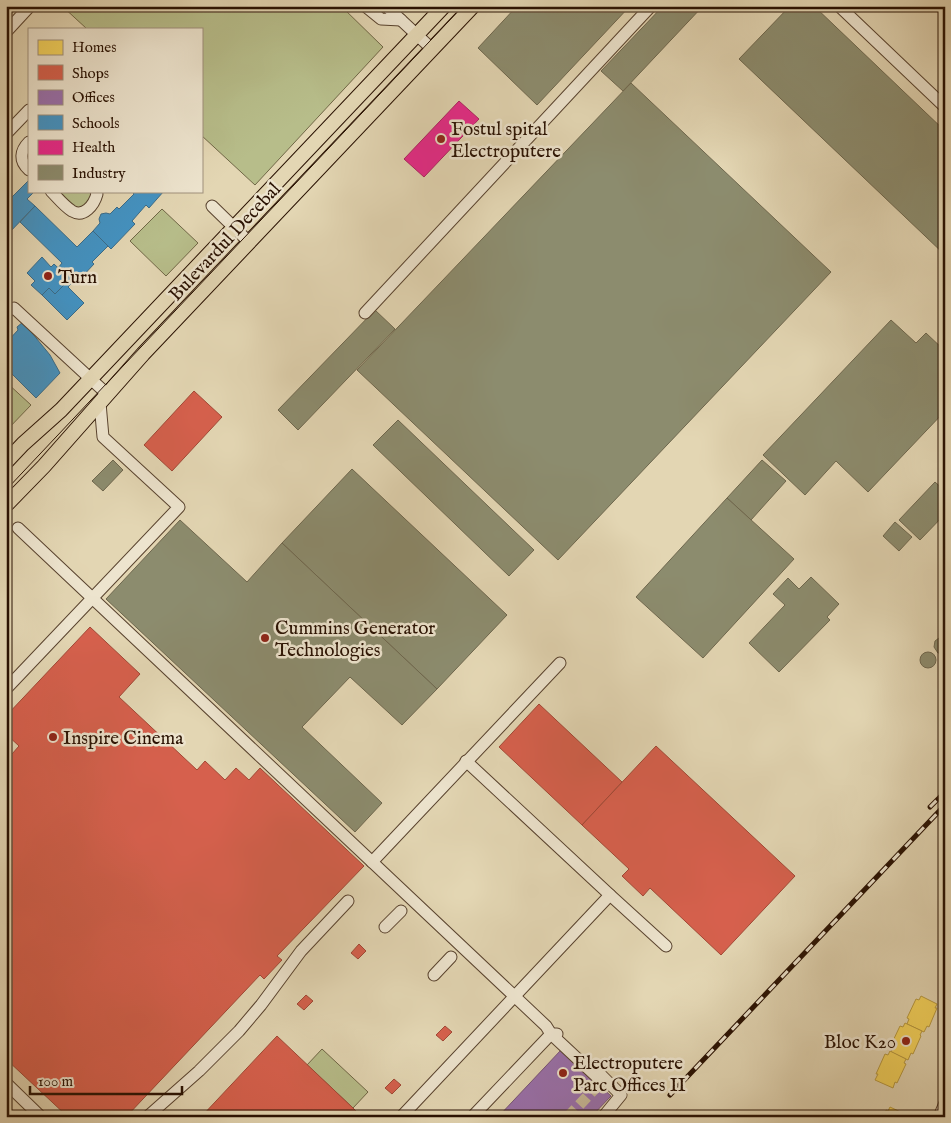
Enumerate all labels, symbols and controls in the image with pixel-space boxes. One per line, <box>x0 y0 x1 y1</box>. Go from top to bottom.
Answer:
legend <box>28 28 202 192</box>
text: Homes <box>72 38 116 57</box>
text: Shops <box>72 64 109 83</box>
text: Offices <box>72 88 115 107</box>
text: Schools <box>72 114 120 133</box>
place label: Fostul spital Electroputere <box>451 118 561 164</box>
marker: Fostul spital Electroputere <box>435 133 447 145</box>
text: Health <box>72 138 115 157</box>
text: Industry <box>72 164 126 183</box>
street label: Bulevardul Decebal <box>164 177 287 307</box>
place label: Turn <box>58 266 97 290</box>
marker: Turn <box>42 270 54 282</box>
place label: Cummins Generator Technologies <box>275 617 435 663</box>
marker: Cummins Generator Technologies <box>259 632 271 644</box>
place label: Inspire Cinema <box>63 727 184 751</box>
marker: Inspire Cinema <box>47 731 59 743</box>
place label: Bloc K20 <box>824 1031 896 1055</box>
marker: Bloc K20 <box>900 1035 912 1047</box>
place label: Electroputere Parc Offices II <box>573 1052 686 1098</box>
scale bar <box>30 1063 182 1095</box>
marker: Electroputere Parc Offices II <box>557 1067 569 1079</box>
text: 100 m <box>38 1072 74 1091</box>

